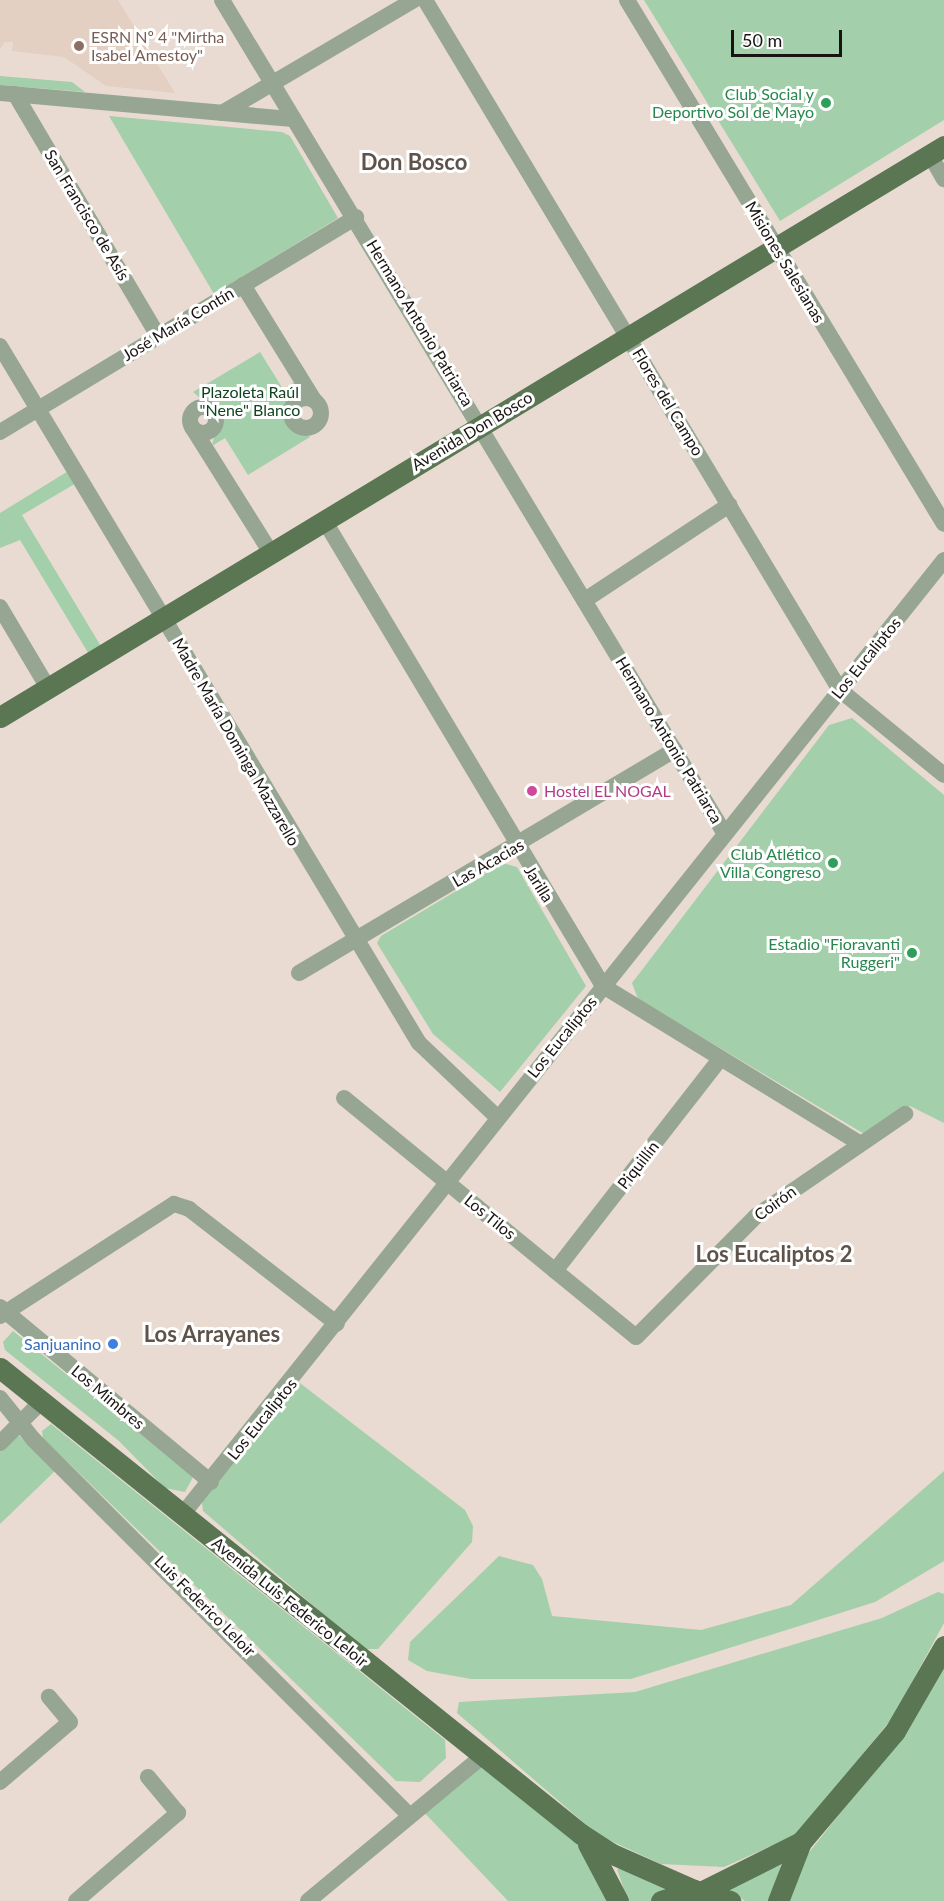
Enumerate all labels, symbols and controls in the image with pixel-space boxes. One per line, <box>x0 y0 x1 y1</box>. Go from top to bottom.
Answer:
scale bar <box>734 18 845 56</box>
place label: ESRN Nº 4 "Mirtha Isabel Amestoy" <box>91 27 224 65</box>
text: 50 m <box>742 29 782 51</box>
marker: ESRN Nº 4 "Mirtha Isabel Amestoy" <box>72 39 86 53</box>
place label: Club Social y Deportivo Sol de Mayo <box>652 84 814 122</box>
marker: Club Social y Deportivo Sol de Mayo <box>819 96 833 110</box>
street label: San Francisco de Asís <box>40 146 134 284</box>
district label: Don Bosco <box>361 149 467 175</box>
street label: Misiones Salesianas <box>741 198 829 326</box>
street label: Hermano Antonio Patriarca <box>362 236 478 410</box>
street label: José María Contín <box>119 283 237 365</box>
street label: Flores del Campo <box>628 345 708 459</box>
park label: Plazoleta Raúl "Nene" Blanco <box>200 382 300 420</box>
street label: Avenida Don Bosco <box>408 387 536 475</box>
street label: Los Eucaliptos <box>827 613 905 703</box>
street label: Madre María Dominga Mazzarello <box>168 635 304 849</box>
street label: Hermano Antonio Patriarca <box>611 653 727 827</box>
place label: Hostel EL NOGAL <box>544 781 671 801</box>
marker: Hostel EL NOGAL <box>525 784 539 798</box>
street label: Las Acacias <box>449 835 527 891</box>
place label: Club Atlético Villa Congreso <box>720 844 821 882</box>
marker: Club Atlético Villa Congreso <box>826 856 840 870</box>
street label: Jarilla <box>520 862 558 906</box>
place label: Estadio "Fioravanti Ruggeri" <box>768 934 900 972</box>
marker: Estadio "Fioravanti Ruggeri" <box>905 946 919 960</box>
street label: Los Eucaliptos <box>523 992 601 1082</box>
street label: Piquillín <box>613 1137 663 1193</box>
street label: Coirón <box>750 1181 800 1225</box>
street label: Los Tilos <box>460 1190 520 1244</box>
district label: Los Eucaliptos 2 <box>696 1241 852 1267</box>
district label: Los Arrayanes <box>143 1321 281 1347</box>
place label: Sanjuanino <box>24 1334 101 1354</box>
marker: Sanjuanino <box>106 1337 120 1351</box>
street label: Los Mimbres <box>68 1361 148 1433</box>
street label: Los Eucaliptos <box>223 1374 301 1464</box>
street label: Avenida Luis Federico Leloir <box>208 1533 372 1671</box>
street label: Luis Federico Leloir <box>151 1552 259 1660</box>

